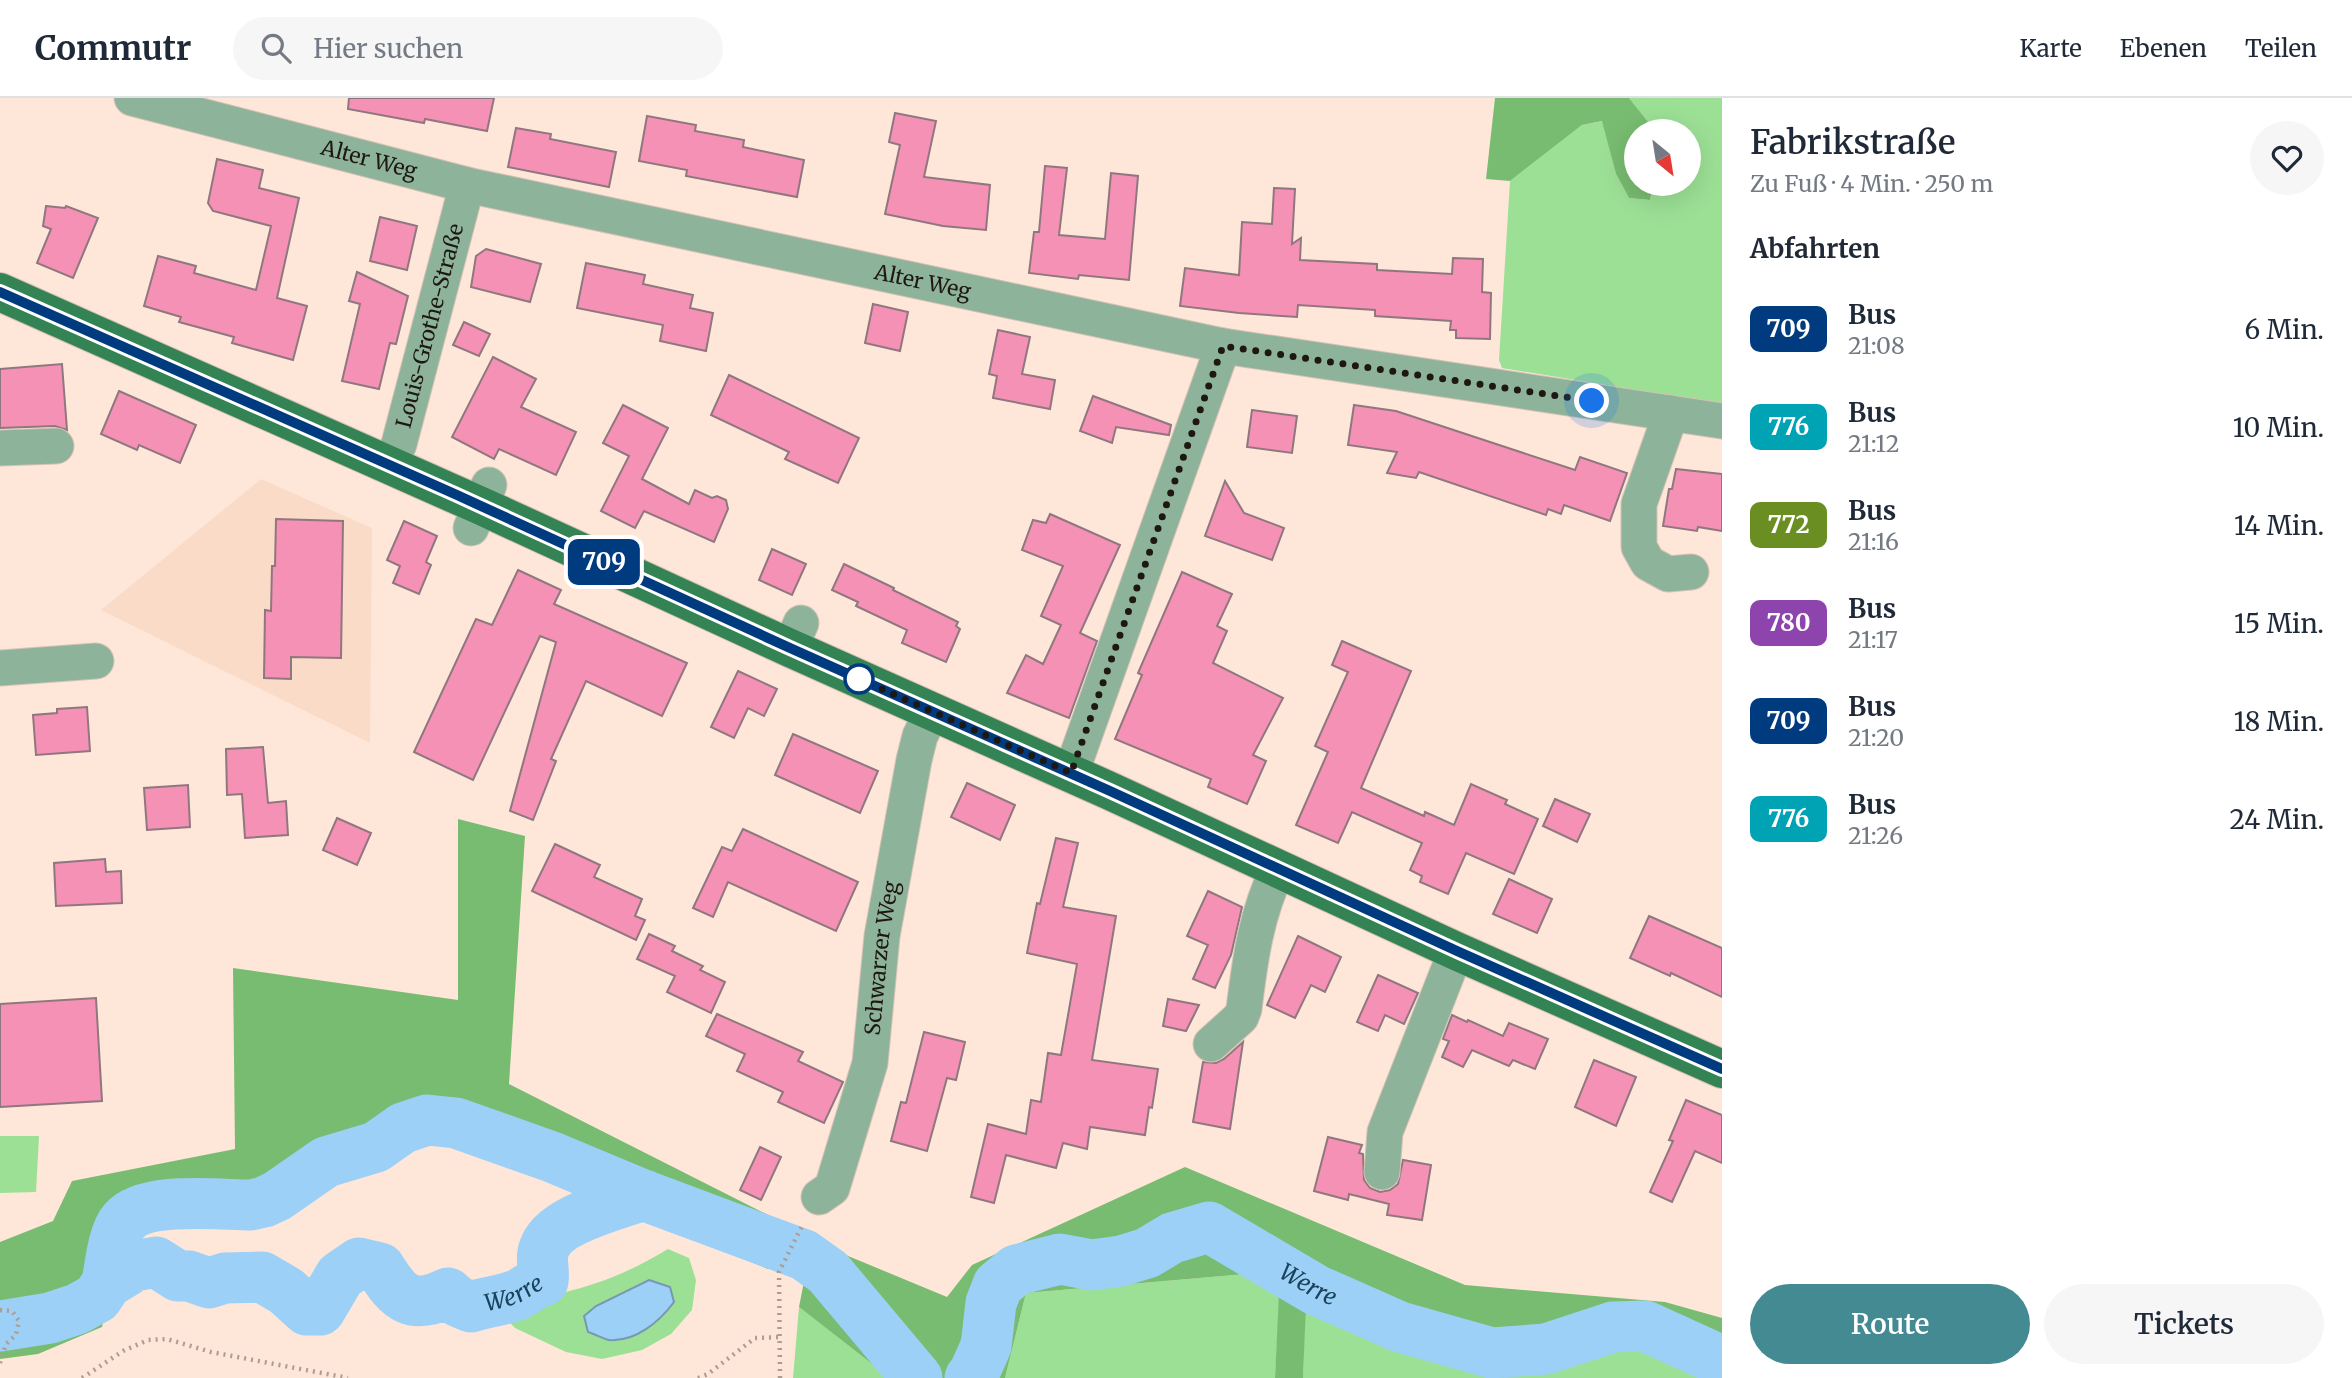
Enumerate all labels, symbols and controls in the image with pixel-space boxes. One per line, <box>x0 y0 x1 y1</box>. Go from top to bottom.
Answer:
search box <box>233 17 723 80</box>
text: Commutr <box>35 28 191 69</box>
icon: search <box>257 29 295 67</box>
text: Hier suchen <box>313 32 463 65</box>
text: Karte <box>2019 33 2082 64</box>
text: Ebenen <box>2120 33 2207 64</box>
text: Teilen <box>2245 33 2317 64</box>
north arrow <box>1624 119 1701 196</box>
map controls <box>1624 119 1701 196</box>
button: heart <box>2250 121 2324 195</box>
text: Fabrikstraße <box>1750 122 1955 163</box>
street label: Alter Weg <box>317 133 420 185</box>
text: Zu Fuß · 4 Min. · 250 m <box>1750 169 1993 198</box>
street label: Louis-Grothe-Straße <box>390 221 469 431</box>
text: Abfahrten <box>1750 232 1880 265</box>
street label: Alter Weg <box>871 258 974 305</box>
text: Bus <box>1848 298 1896 331</box>
text: 709 <box>1766 313 1811 344</box>
text: 6 Min. <box>2245 313 2324 346</box>
text: 21:08 <box>1848 331 1905 360</box>
your location <box>1574 383 1609 418</box>
text: Bus <box>1848 396 1896 429</box>
text: 776 <box>1768 411 1809 442</box>
text: 10 Min. <box>2233 411 2324 444</box>
text: 21:12 <box>1848 429 1899 458</box>
text: Bus <box>1848 494 1896 527</box>
text: 772 <box>1767 509 1810 540</box>
text: 14 Min. <box>2234 509 2324 542</box>
text: 21:16 <box>1848 527 1899 556</box>
line badge: 709 <box>564 539 644 585</box>
text: 709 <box>582 546 626 577</box>
text: Bus <box>1848 592 1896 625</box>
text: 780 <box>1766 607 1811 638</box>
text: 15 Min. <box>2234 607 2324 640</box>
text: 21:17 <box>1848 625 1898 654</box>
unlabelled marker <box>844 664 874 694</box>
text: Bus <box>1848 690 1896 723</box>
text: 709 <box>1766 705 1811 736</box>
text: 18 Min. <box>2234 705 2324 738</box>
text: 21:20 <box>1848 723 1904 752</box>
text: Bus <box>1848 788 1896 821</box>
text: 776 <box>1768 803 1809 834</box>
text: 24 Min. <box>2230 803 2324 836</box>
text: 21:26 <box>1848 821 1903 850</box>
street label: Schwarzer Weg <box>859 878 905 1037</box>
water label: Werre <box>1274 1257 1342 1311</box>
water label: Werre <box>481 1268 547 1317</box>
button: Route <box>1750 1284 2030 1364</box>
button: Tickets <box>2044 1284 2324 1364</box>

